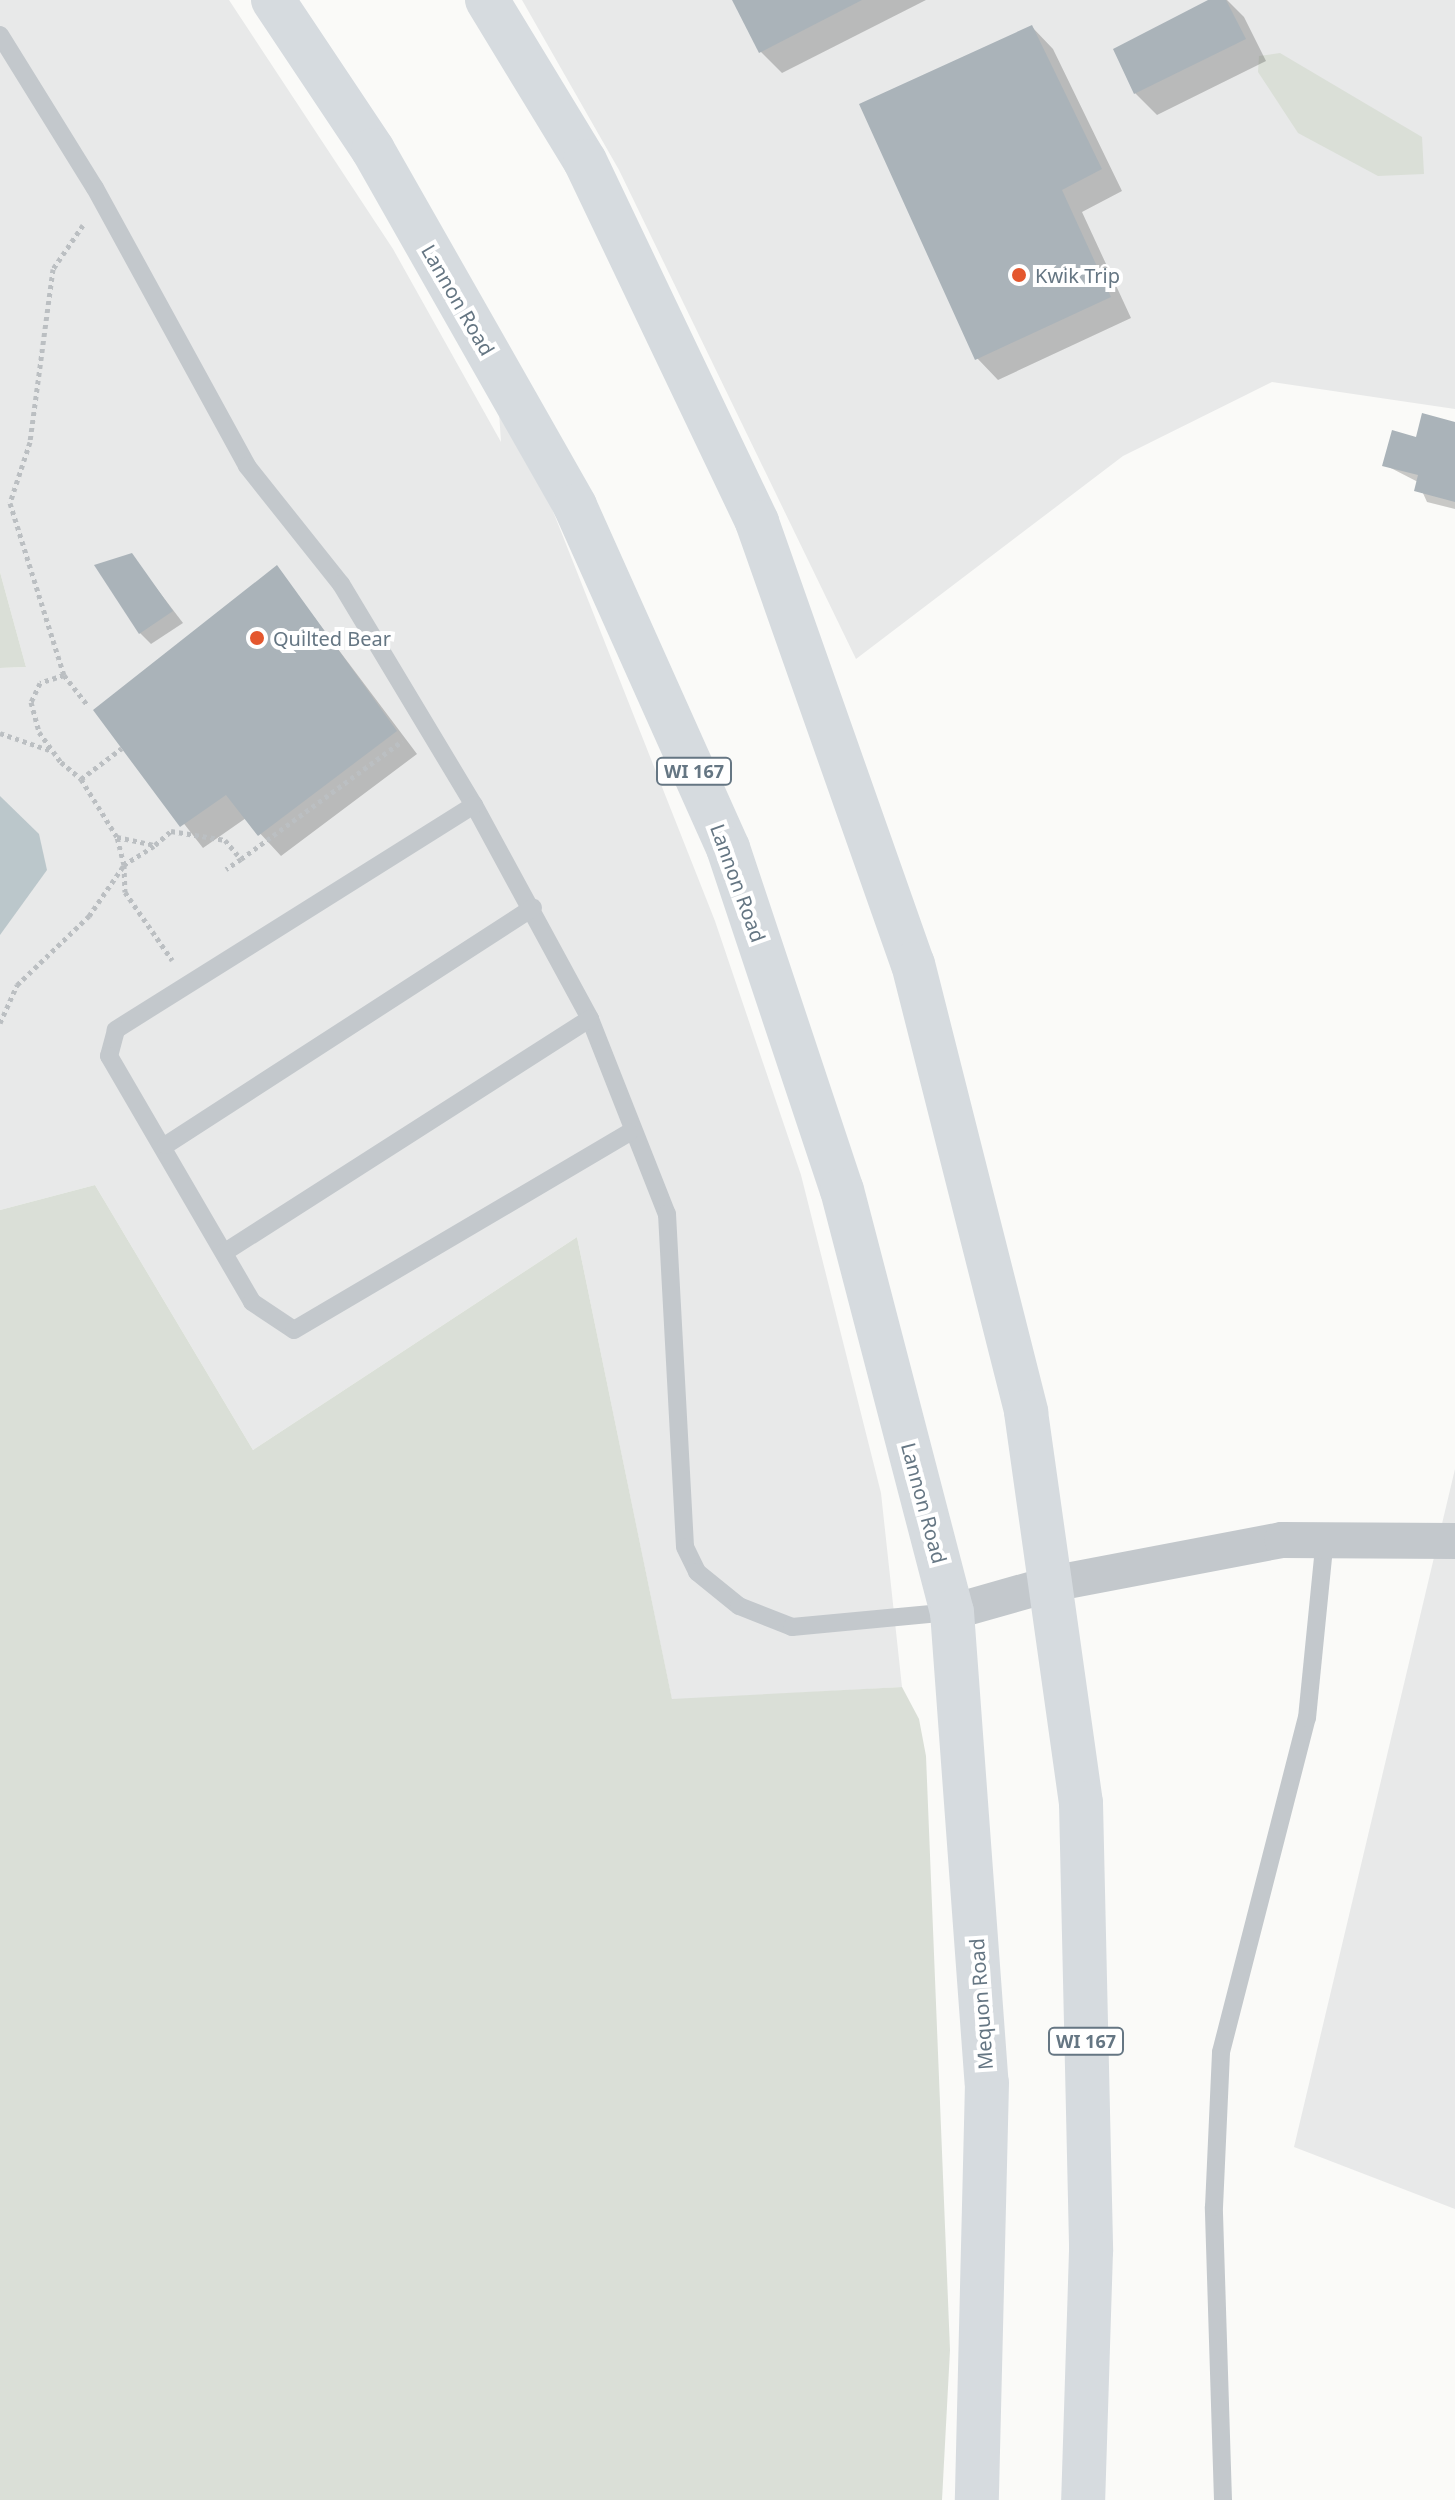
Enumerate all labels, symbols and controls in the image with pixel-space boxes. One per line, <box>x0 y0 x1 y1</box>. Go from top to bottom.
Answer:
street label: Lannon Road <box>417 240 499 360</box>
place label: Kwik Trip <box>1035 263 1120 287</box>
marker: Kwik Trip <box>1010 266 1028 284</box>
place label: Quilted Bear <box>273 626 391 650</box>
marker: Quilted Bear <box>248 629 266 647</box>
road number: WI 167 <box>656 757 732 785</box>
street label: Lannon Road <box>705 821 771 945</box>
street label: Lannon Road <box>896 1440 952 1566</box>
street label: Mequon Road <box>964 1937 998 2071</box>
road number: WI 167 <box>1048 2027 1124 2055</box>

